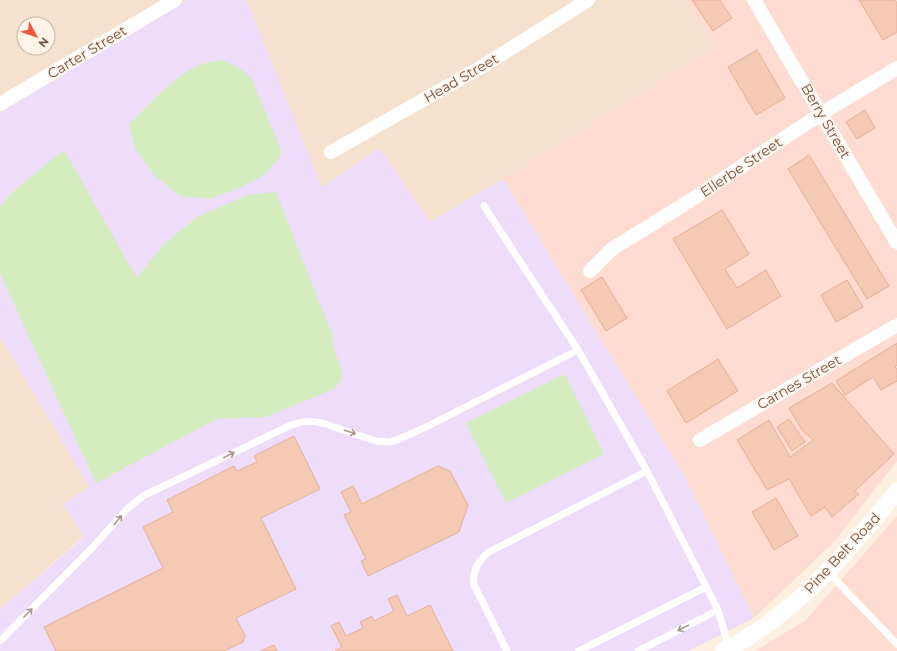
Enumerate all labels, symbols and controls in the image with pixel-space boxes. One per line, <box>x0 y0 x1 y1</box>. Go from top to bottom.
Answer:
north arrow <box>16 16 56 56</box>
street label: Carter Street <box>44 21 130 83</box>
text: N <box>35 35 52 50</box>
street label: Head Street <box>420 49 502 107</box>
street label: Berry Street <box>797 80 855 162</box>
street label: Ellerbe Street <box>697 133 786 201</box>
street label: Carnes Street <box>754 350 845 413</box>
one-way arrow <box>343 429 356 436</box>
one-way arrow <box>223 451 235 458</box>
street label: Pine Belt Road <box>800 509 884 597</box>
one-way arrow <box>113 514 122 525</box>
one-way arrow <box>23 608 32 618</box>
one-way arrow <box>677 624 689 632</box>

